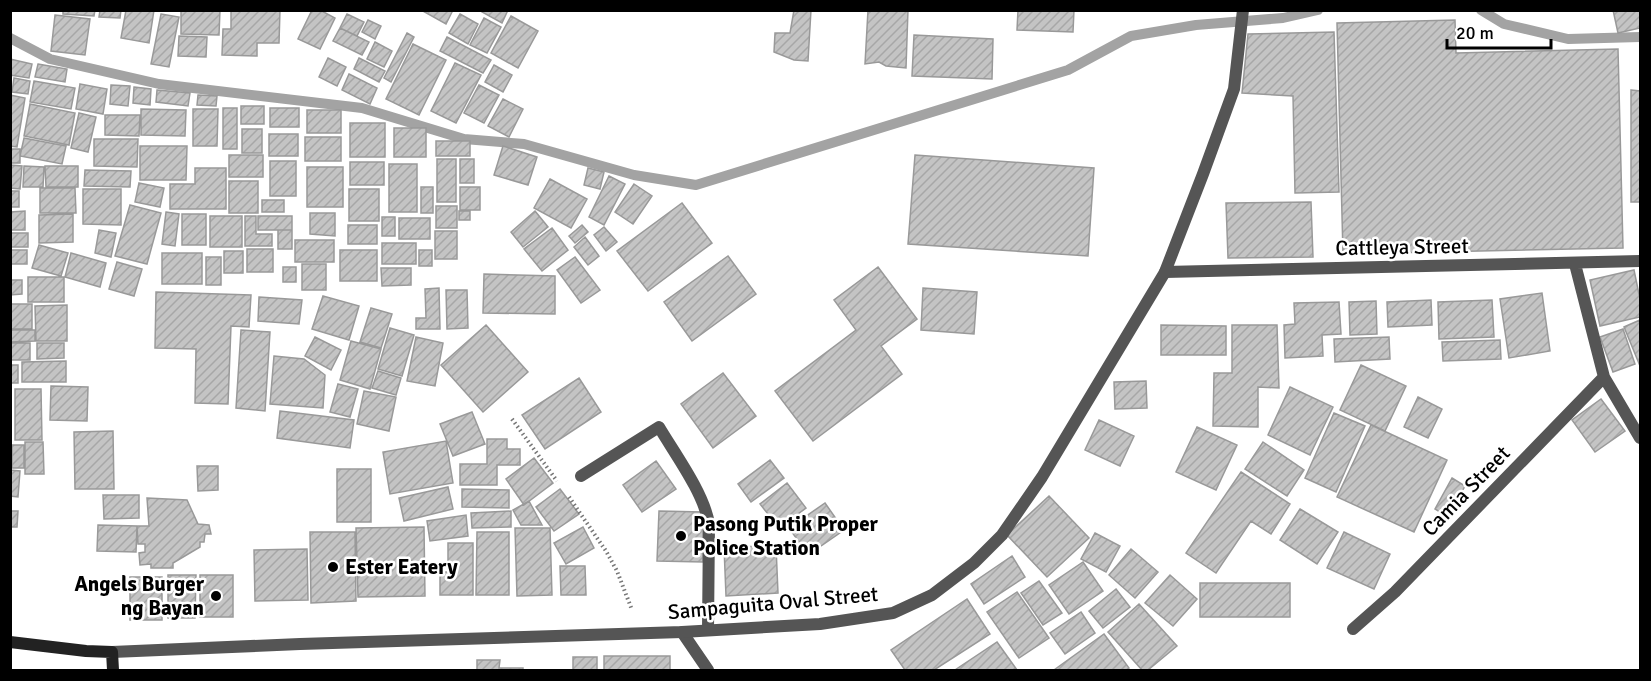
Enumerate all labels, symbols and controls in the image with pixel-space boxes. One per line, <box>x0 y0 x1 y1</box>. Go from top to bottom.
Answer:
scale bar <box>1447 12 1550 50</box>
text: 20 m <box>1456 22 1494 44</box>
street label: Cattleya Street <box>1335 233 1469 261</box>
street label: Camia Street <box>1416 440 1516 542</box>
place label: Pasong Putik Proper Police Station <box>693 511 879 561</box>
marker: Pasong Putik Proper Police Station <box>674 529 688 543</box>
place label: Ester Eatery <box>345 554 458 580</box>
marker: Ester Eatery <box>326 560 340 574</box>
place label: Angels Burger ng Bayan <box>74 571 205 621</box>
street label: Sampaguita Oval Street <box>667 581 879 625</box>
marker: Angels Burger ng Bayan <box>209 589 223 603</box>

